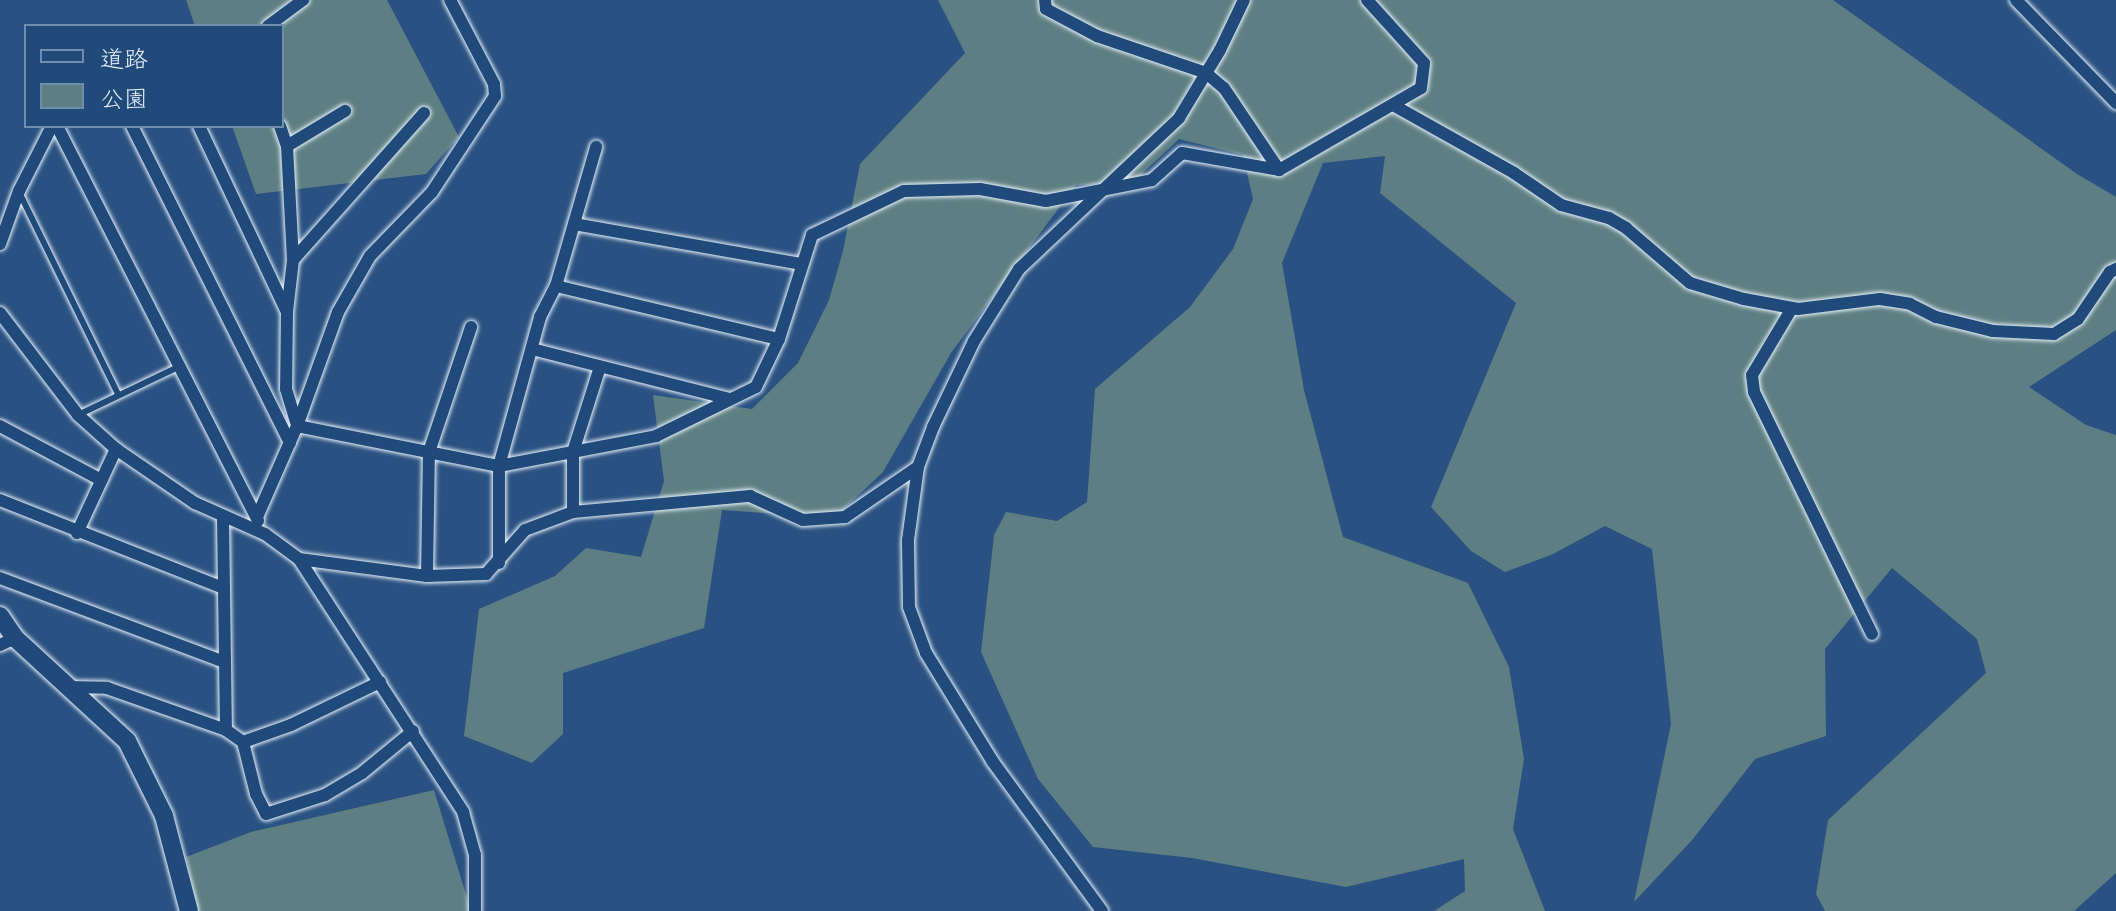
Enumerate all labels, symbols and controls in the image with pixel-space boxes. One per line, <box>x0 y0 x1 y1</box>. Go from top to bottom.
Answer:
legend <box>24 24 284 128</box>
text: 道路 <box>100 42 148 73</box>
text: 公園 <box>100 82 148 113</box>

